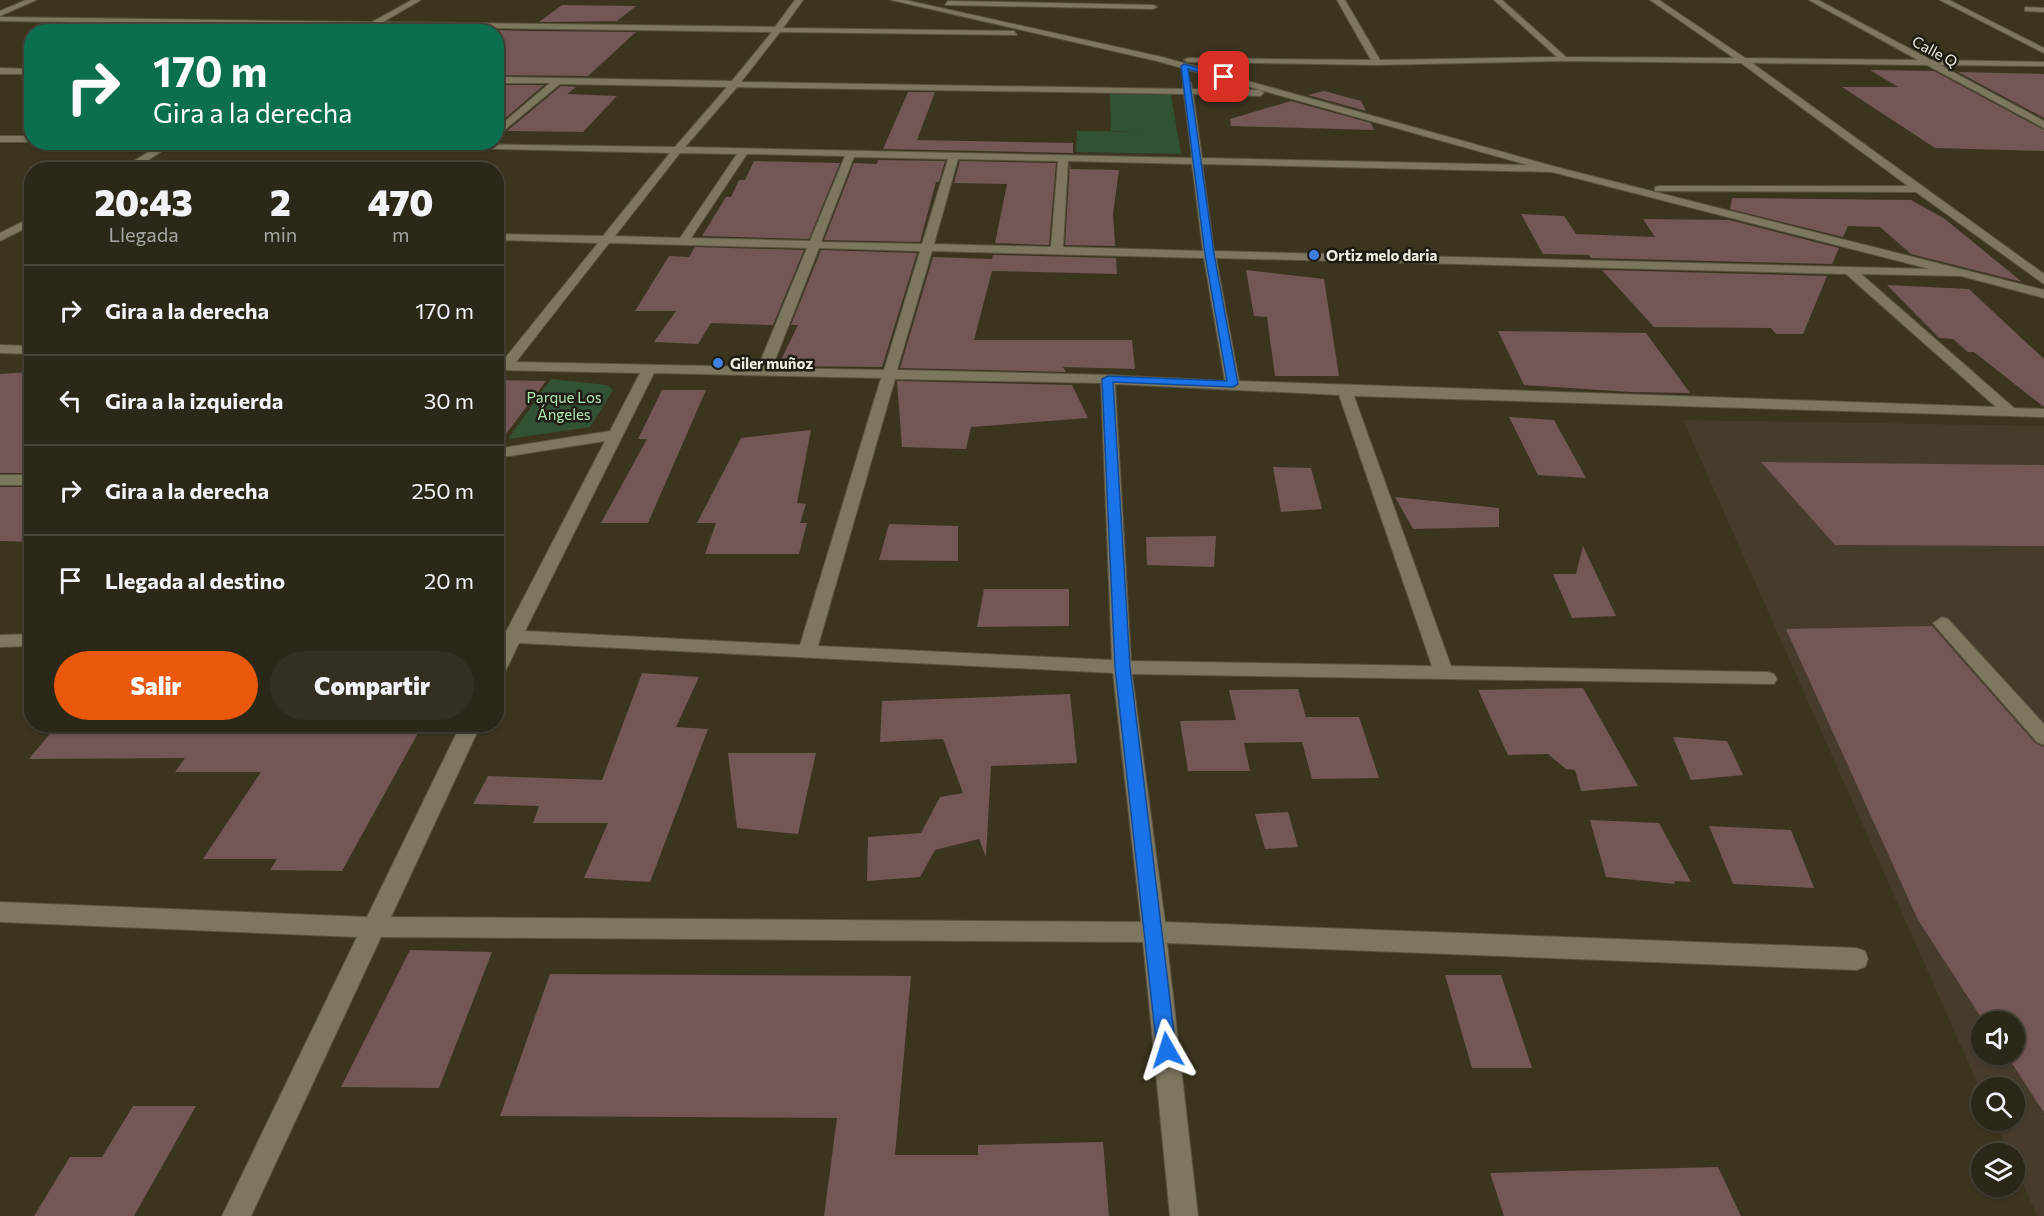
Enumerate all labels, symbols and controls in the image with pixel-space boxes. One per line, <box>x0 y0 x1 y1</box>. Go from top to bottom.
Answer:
street label: Calle Q <box>1909 32 1961 70</box>
text: 170 m <box>153 44 267 96</box>
icon: right <box>54 48 132 126</box>
pin <box>1198 51 1249 102</box>
icon: arrive <box>1207 60 1240 93</box>
text: Gira a la derecha <box>153 96 352 129</box>
text: 20:43 <box>94 179 193 223</box>
text: 2 <box>270 179 291 223</box>
text: 470 <box>368 179 434 223</box>
text: Llegada <box>109 222 179 246</box>
text: min <box>263 222 297 246</box>
text: m <box>392 222 409 246</box>
place label: Ortiz melo daria <box>1326 246 1437 264</box>
marker: Ortiz melo daria <box>1307 248 1321 262</box>
icon: right <box>54 294 87 327</box>
text: Gira a la derecha <box>105 297 269 324</box>
text: 170 m <box>415 297 474 324</box>
place label: Giler muñoz <box>730 354 813 372</box>
marker: Giler muñoz <box>711 356 725 370</box>
icon: left <box>54 384 87 417</box>
text: Gira a la izquierda <box>105 387 283 414</box>
text: 30 m <box>424 387 474 414</box>
park label: Parque Los Ángeles <box>526 388 602 423</box>
icon: right <box>54 474 87 507</box>
text: Gira a la derecha <box>105 477 269 504</box>
text: 250 m <box>411 477 474 504</box>
icon: arrive <box>54 564 87 597</box>
text: Llegada al destino <box>105 567 285 594</box>
text: 20 m <box>424 567 474 594</box>
button: Salir <box>54 651 258 720</box>
button: Compartir <box>270 651 474 720</box>
map controls <box>1971 1011 2025 1197</box>
button: sound <box>1971 1011 2025 1065</box>
position arrow <box>1135 1018 1199 1082</box>
button: search <box>1971 1077 2025 1131</box>
button: layers <box>1971 1143 2025 1197</box>

